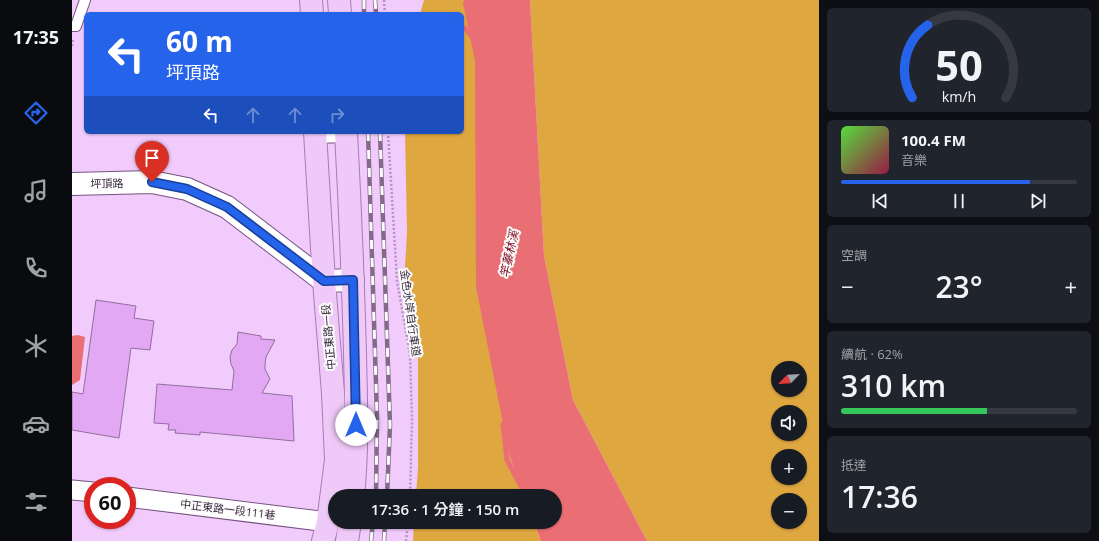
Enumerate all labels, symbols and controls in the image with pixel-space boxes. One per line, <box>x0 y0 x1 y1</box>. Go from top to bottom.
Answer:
text: 60 m <box>166 22 233 60</box>
text: 17:35 <box>13 25 59 49</box>
icon: left <box>100 28 152 80</box>
text: 50 <box>935 37 983 93</box>
text: 坪頂路 <box>166 60 220 84</box>
text: km/h <box>942 87 976 106</box>
icon: directions <box>22 99 50 127</box>
icon: left <box>200 104 222 126</box>
icon: ahead <box>242 104 264 126</box>
icon: ahead <box>284 104 306 126</box>
icon: right <box>326 104 348 126</box>
text: 100.4 FM <box>901 130 966 150</box>
pin <box>135 141 169 182</box>
icon: arrive <box>141 147 163 169</box>
text: 音樂 <box>901 151 927 169</box>
street label: 坪頂路 <box>90 175 124 191</box>
icon: music <box>22 177 50 205</box>
icon: previous <box>869 190 891 212</box>
icon: pause <box>948 190 970 212</box>
icon: next <box>1027 190 1049 212</box>
water label: 竿蓁林溪 <box>496 227 523 279</box>
text: 空調 <box>841 246 867 264</box>
icon: phone <box>22 254 50 282</box>
text: 23° <box>935 266 983 307</box>
street label: 金色水岸自行車道 <box>397 268 425 358</box>
text: − <box>841 271 854 301</box>
text: + <box>1064 271 1077 301</box>
street label: 中正東路一段 <box>318 303 338 371</box>
icon: climate <box>22 332 50 360</box>
text: 續航 · 62% <box>841 345 903 363</box>
north arrow <box>771 361 807 397</box>
map controls <box>771 361 807 529</box>
text: 310 km <box>841 365 946 406</box>
position arrow <box>335 404 377 446</box>
button: sound <box>771 405 807 441</box>
icon: car <box>22 410 50 438</box>
button: + <box>771 449 807 485</box>
text: 抵達 <box>841 456 867 474</box>
text: 17:36 <box>841 476 918 517</box>
speed limit sign: 60 <box>84 477 136 529</box>
icon: filters <box>22 488 50 516</box>
button: − <box>771 493 807 529</box>
street label: 中正東路一段111巷 <box>180 496 276 522</box>
text: 17:36 · 1 分鐘 · 150 m <box>371 499 519 519</box>

